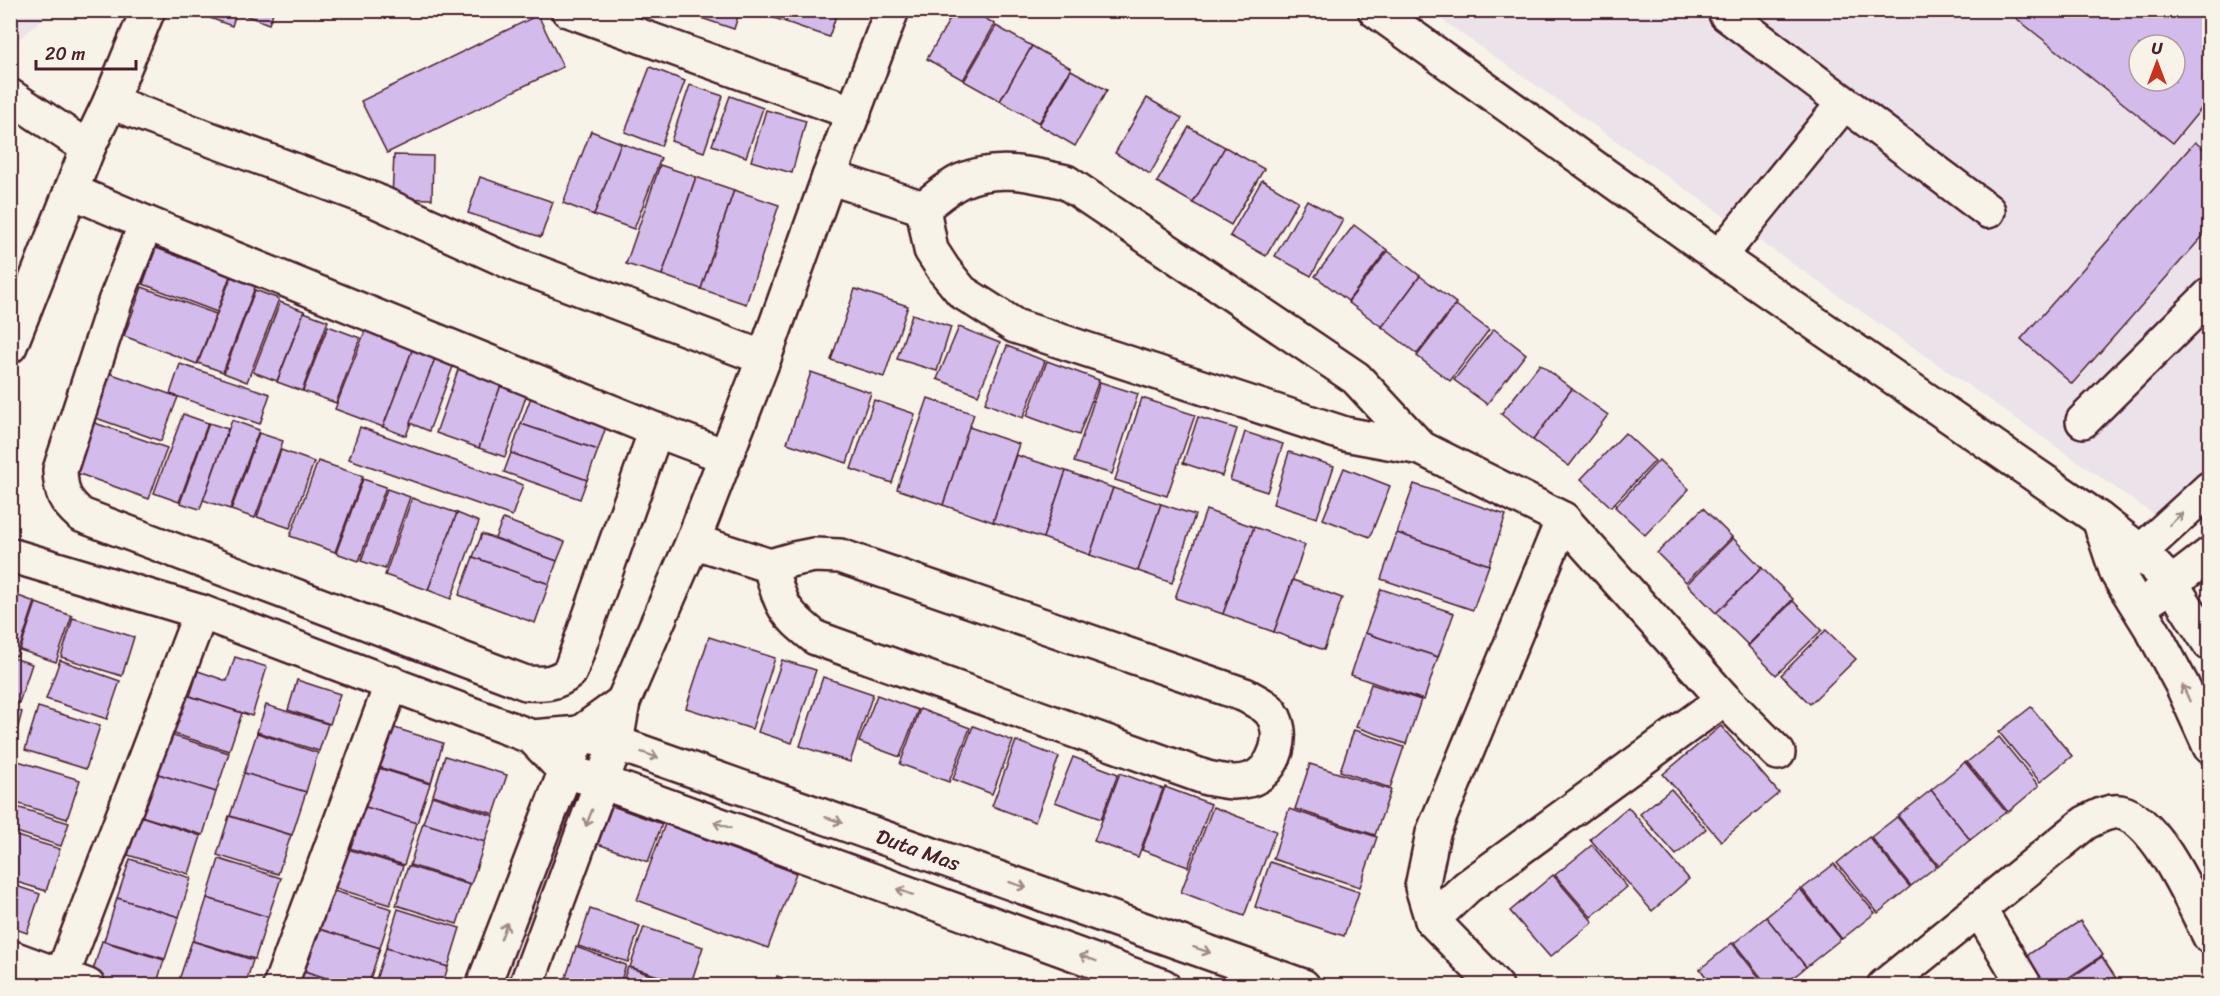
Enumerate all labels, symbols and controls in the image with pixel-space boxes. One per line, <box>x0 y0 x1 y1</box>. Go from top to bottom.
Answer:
scale bar <box>36 33 136 71</box>
north arrow <box>2127 33 2187 93</box>
text: U <box>2152 34 2164 63</box>
text: 20 m <box>45 38 85 70</box>
one-way arrow <box>2168 512 2183 526</box>
one-way arrow <box>2180 685 2191 703</box>
one-way arrow <box>640 751 659 762</box>
one-way arrow <box>582 808 593 827</box>
one-way arrow <box>824 816 843 827</box>
street label: Duta Mas <box>871 817 966 882</box>
one-way arrow <box>713 819 732 830</box>
one-way arrow <box>1008 881 1027 892</box>
one-way arrow <box>896 885 915 896</box>
one-way arrow <box>499 922 510 941</box>
one-way arrow <box>1192 946 1211 957</box>
one-way arrow <box>1079 952 1098 963</box>

